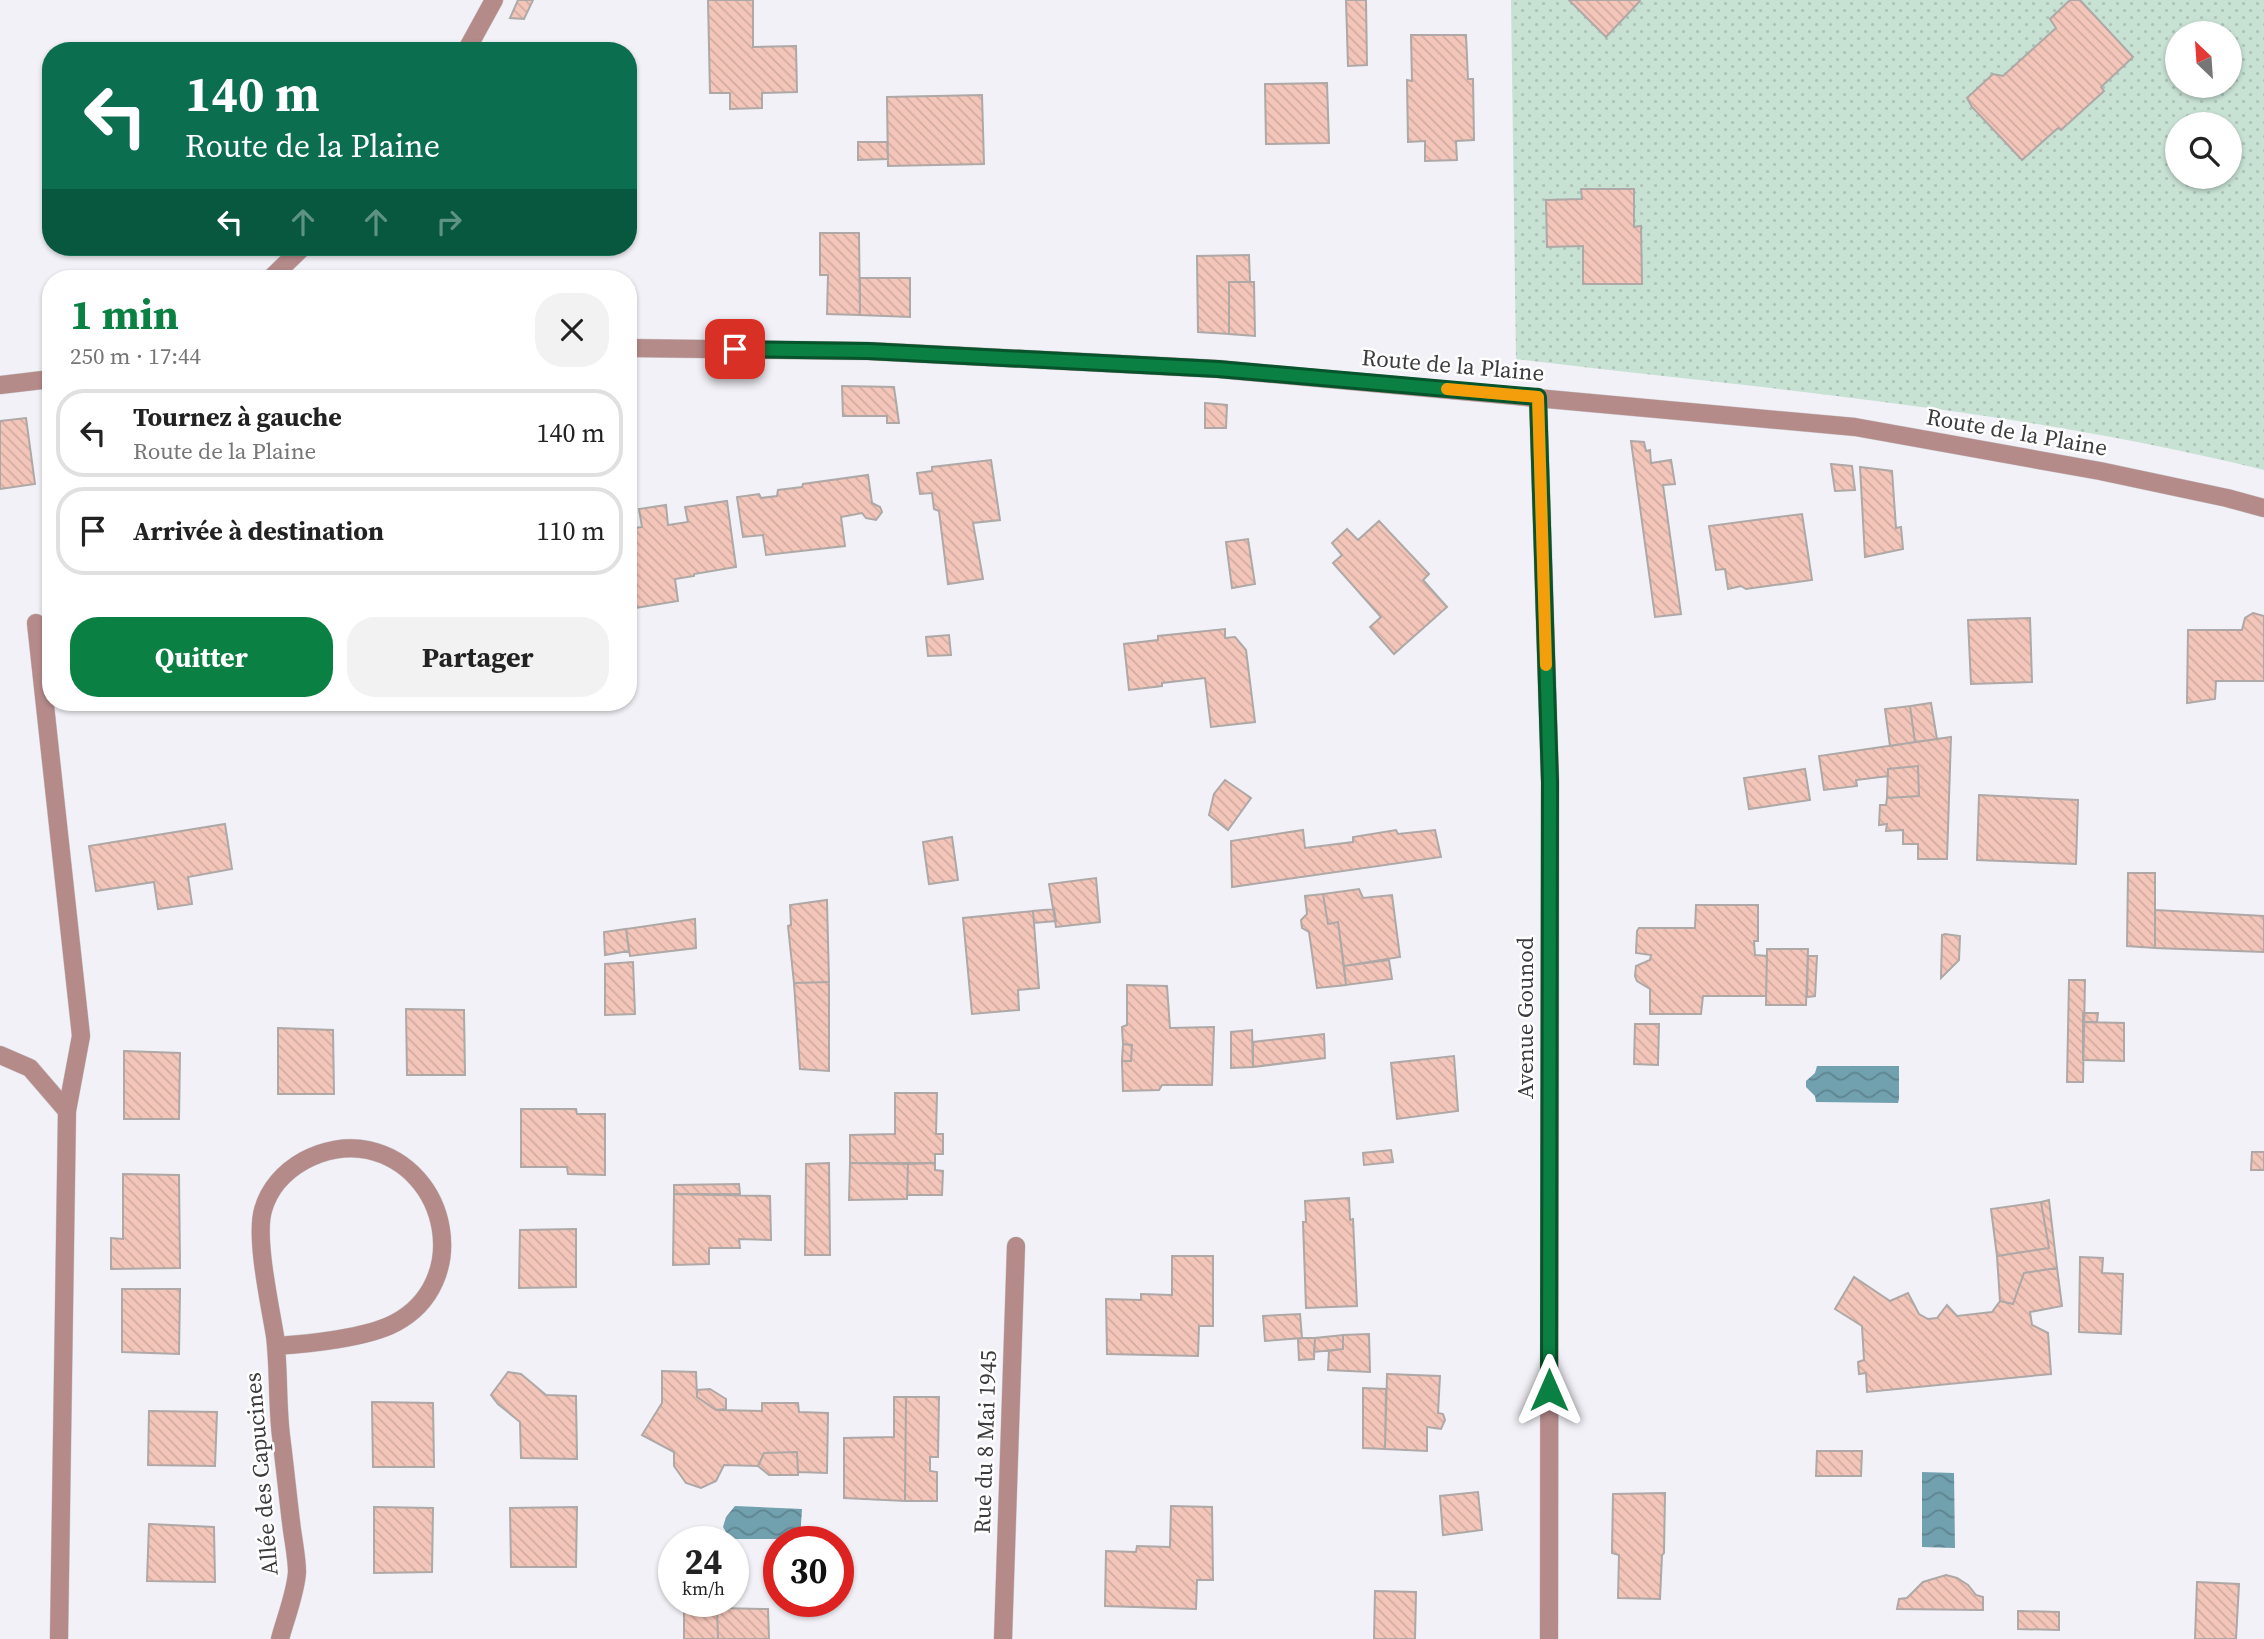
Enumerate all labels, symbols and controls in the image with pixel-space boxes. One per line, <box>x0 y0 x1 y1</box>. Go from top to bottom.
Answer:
north arrow <box>2165 21 2242 98</box>
map controls <box>2165 21 2242 189</box>
text: 140 m <box>185 60 320 127</box>
icon: left <box>70 70 161 161</box>
button: search <box>2165 112 2242 189</box>
text: Route de la Plaine <box>185 124 440 168</box>
icon: left <box>211 203 249 241</box>
icon: ahead <box>284 203 322 241</box>
icon: ahead <box>357 203 395 241</box>
icon: right <box>430 203 468 241</box>
text: 1 min <box>70 285 179 343</box>
button: close <box>535 293 609 367</box>
pin <box>705 319 765 379</box>
icon: arrive <box>716 330 754 368</box>
text: 250 m · 17:44 <box>70 340 201 372</box>
street label: Route de la Plaine <box>1360 341 1546 389</box>
text: Tournez à gauche <box>133 399 342 435</box>
street label: Route de la Plaine <box>1924 400 2110 464</box>
icon: left <box>74 414 112 452</box>
text: 140 m <box>537 415 605 451</box>
text: Route de la Plaine <box>133 435 316 467</box>
icon: arrive <box>74 512 112 550</box>
text: Arrivée à destination <box>133 513 384 549</box>
text: 110 m <box>537 513 605 549</box>
button: Quitter <box>70 617 333 697</box>
button: Partager <box>347 617 609 697</box>
street label: Avenue Gounod <box>1509 937 1541 1099</box>
street label: Rue du 8 Mai 1945 <box>966 1350 1004 1534</box>
position arrow <box>1512 1353 1586 1427</box>
street label: Allée des Capucines <box>236 1371 286 1577</box>
speed limit sign: 30 <box>763 1526 854 1617</box>
text: 24 <box>685 1538 722 1586</box>
text: km/h <box>682 1576 725 1601</box>

